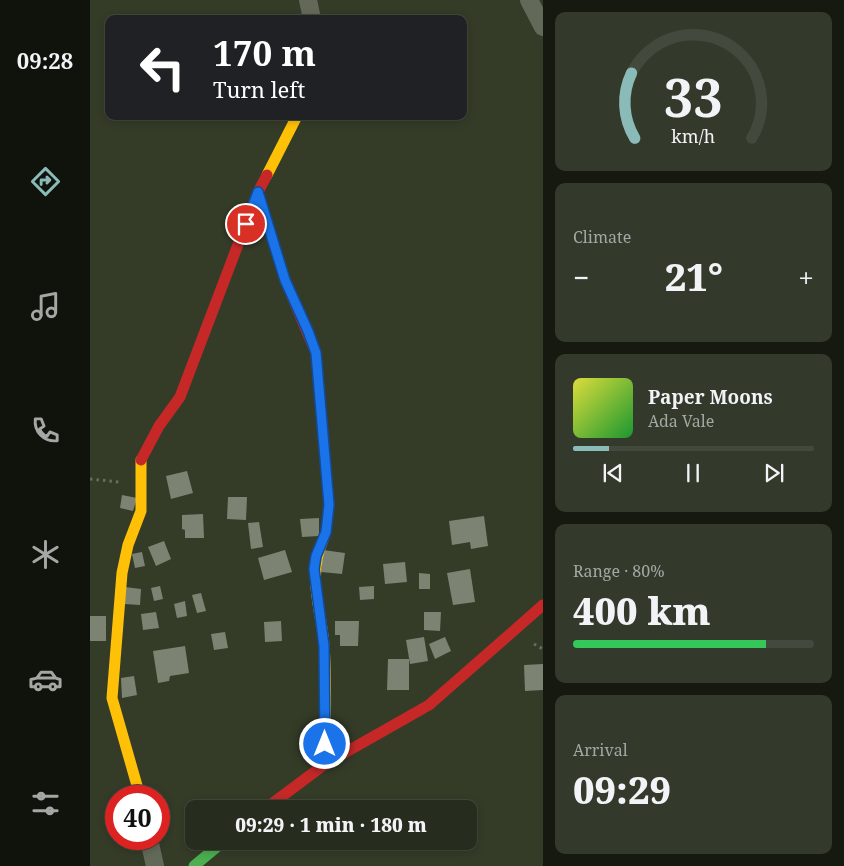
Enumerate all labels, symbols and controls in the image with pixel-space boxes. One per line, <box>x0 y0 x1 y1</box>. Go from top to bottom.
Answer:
text: 170 m <box>213 29 316 76</box>
icon: left <box>130 35 195 100</box>
text: 09:28 <box>17 45 73 75</box>
text: 33 <box>664 61 723 132</box>
text: Turn left <box>213 74 305 104</box>
text: km/h <box>672 124 715 148</box>
icon: directions <box>28 164 63 199</box>
pin <box>225 203 267 245</box>
icon: arrive <box>232 210 260 238</box>
text: Climate <box>573 226 631 248</box>
text: 21° <box>665 250 723 302</box>
text: − <box>573 258 589 296</box>
text: + <box>798 258 814 296</box>
icon: music <box>28 289 63 324</box>
text: Paper Moons <box>648 384 773 410</box>
text: Ada Vale <box>648 410 714 432</box>
icon: phone <box>28 413 63 448</box>
icon: previous <box>599 459 627 487</box>
icon: pause <box>679 459 707 487</box>
icon: next <box>760 459 788 487</box>
icon: climate <box>28 537 63 572</box>
text: Range · 80% <box>573 560 665 582</box>
text: 400 km <box>573 584 711 636</box>
icon: car <box>28 662 63 697</box>
position arrow <box>298 717 350 769</box>
text: Arrival <box>573 739 628 761</box>
text: 09:29 <box>573 763 671 815</box>
speed limit sign: 40 <box>105 785 170 850</box>
icon: filters <box>28 786 63 821</box>
text: 09:29 · 1 min · 180 m <box>235 812 427 838</box>

